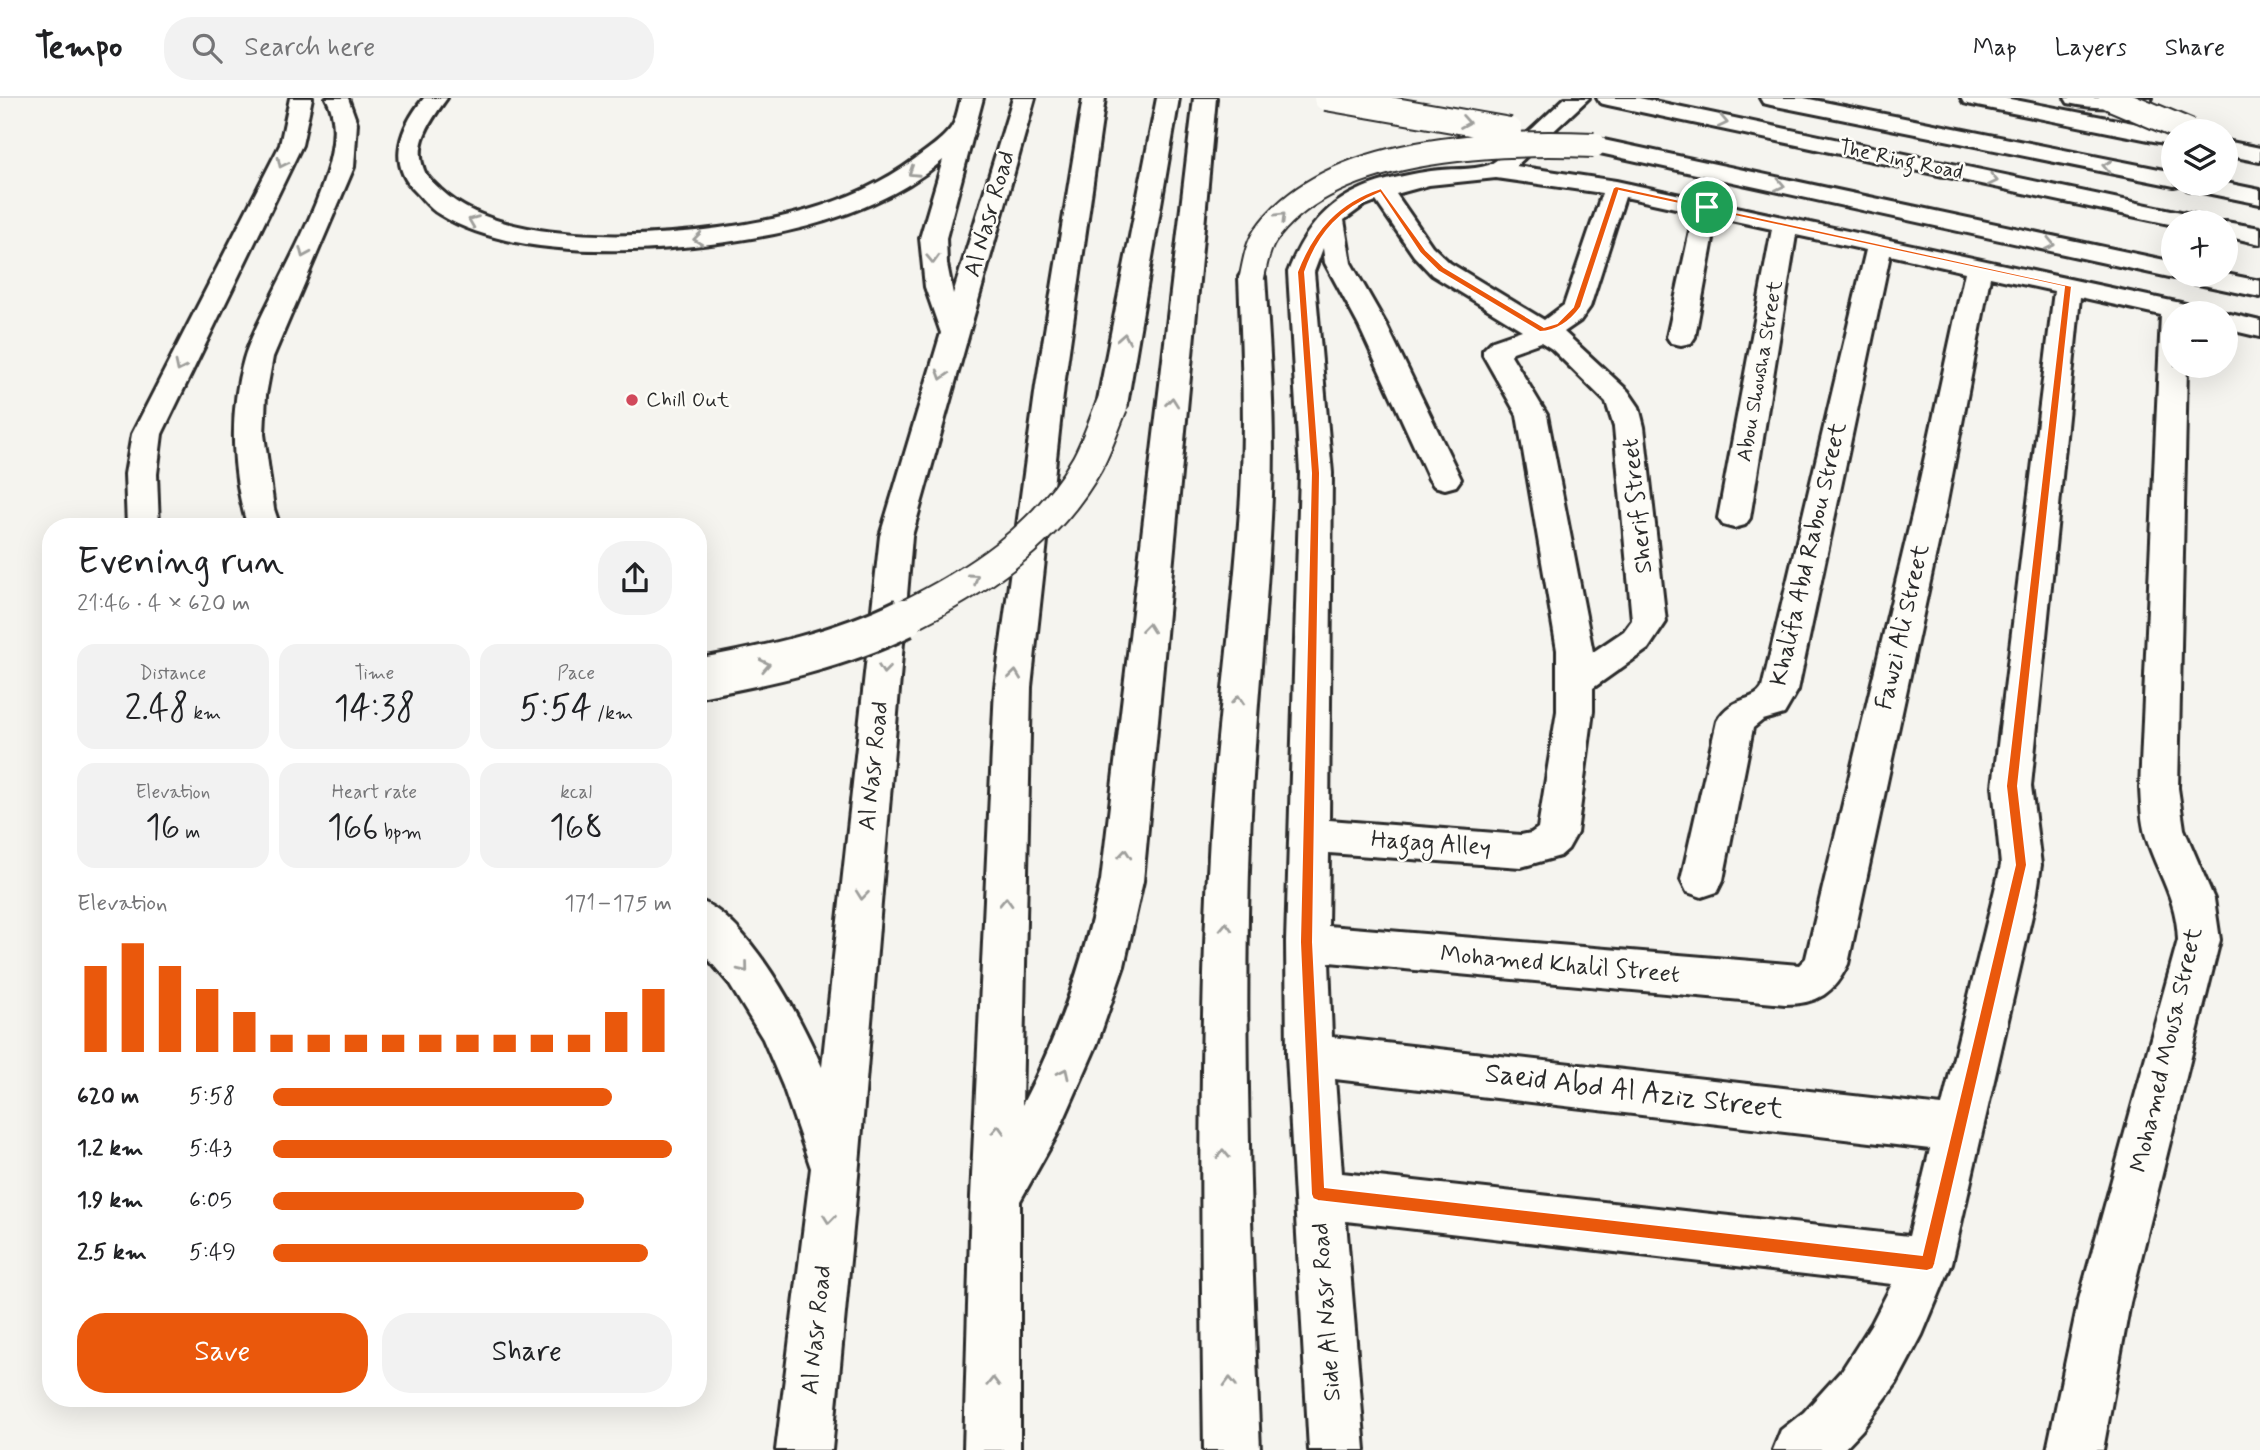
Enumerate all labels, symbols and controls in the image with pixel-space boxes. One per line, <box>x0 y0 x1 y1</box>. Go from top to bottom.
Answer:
search box <box>164 17 654 80</box>
text: Tempo <box>35 26 122 70</box>
icon: search <box>188 29 226 67</box>
text: Search here <box>244 31 375 65</box>
text: Map <box>1973 33 2017 64</box>
text: Layers <box>2055 33 2127 64</box>
text: Share <box>2165 33 2225 64</box>
one-way arrow <box>1459 114 1471 129</box>
one-way arrow <box>1717 114 1729 129</box>
map controls <box>2161 119 2238 378</box>
button: layers <box>2161 119 2238 196</box>
street label: The Ring Road <box>1836 133 1966 189</box>
street label: Al Nasr Road <box>957 147 1023 281</box>
one-way arrow <box>276 156 290 168</box>
one-way arrow <box>2101 159 2113 174</box>
one-way arrow <box>908 164 921 177</box>
one-way arrow <box>1987 171 1999 186</box>
pin <box>1677 177 1737 237</box>
one-way arrow <box>1774 177 1786 191</box>
icon: arrive <box>1688 188 1726 226</box>
button: + <box>2161 210 2238 287</box>
one-way arrow <box>1273 212 1286 225</box>
one-way arrow <box>468 215 480 229</box>
one-way arrow <box>692 231 703 246</box>
one-way arrow <box>2044 235 2056 250</box>
one-way arrow <box>298 246 312 258</box>
one-way arrow <box>926 254 941 265</box>
street label: Abou Shousha Street <box>1730 278 1790 464</box>
button: − <box>2161 301 2238 378</box>
one-way arrow <box>1116 332 1131 344</box>
one-way arrow <box>175 360 189 372</box>
one-way arrow <box>936 369 951 381</box>
place label: Chill Out <box>646 386 730 414</box>
marker: Chill Out <box>624 392 640 408</box>
one-way arrow <box>1164 396 1179 407</box>
street label: Khalifa Abd Rabou Street <box>1764 419 1854 689</box>
street label: Sherif Street <box>1615 437 1661 575</box>
text: Evening run <box>77 538 284 587</box>
button: share <box>598 541 672 615</box>
street label: Fawzi Ali Street <box>1869 541 1937 713</box>
one-way arrow <box>966 574 979 586</box>
text: 21:46 · 4 × 620 m <box>77 589 250 619</box>
one-way arrow <box>1141 622 1156 634</box>
one-way arrow <box>759 658 771 673</box>
text: Distance <box>139 661 206 686</box>
text: Time <box>355 661 394 686</box>
text: Pace <box>557 661 595 686</box>
one-way arrow <box>876 663 891 675</box>
one-way arrow <box>1007 669 1022 681</box>
text: 2.48 <box>124 686 188 732</box>
text: 14:38 <box>334 686 415 732</box>
text: 5:54 <box>519 686 592 732</box>
one-way arrow <box>1231 694 1246 705</box>
street label: Al Nasr Road <box>852 700 896 832</box>
text: km <box>188 701 221 726</box>
text: /km <box>592 701 633 726</box>
text: Elevation <box>135 780 210 805</box>
text: Heart rate <box>332 780 417 805</box>
text: kcal <box>560 780 592 805</box>
text: 16 <box>145 805 180 851</box>
text: 166 <box>327 805 379 851</box>
text: 168 <box>549 805 603 851</box>
text: m <box>180 820 200 845</box>
text: bpm <box>379 820 422 845</box>
street label: Hagag Alley <box>1370 824 1492 867</box>
one-way arrow <box>1117 849 1132 860</box>
text: Elevation <box>77 889 168 919</box>
text: 171–175 m <box>564 889 672 919</box>
one-way arrow <box>854 889 869 901</box>
one-way arrow <box>999 897 1014 908</box>
one-way arrow <box>1219 921 1234 932</box>
street label: Mohamed Mousa Street <box>2124 925 2210 1175</box>
street label: Mohamed Khalil Street <box>1439 939 1681 991</box>
one-way arrow <box>735 961 748 973</box>
street label: Saeid Abd Al Aziz Street <box>1483 1055 1786 1129</box>
one-way arrow <box>1056 1067 1070 1080</box>
text: 620 m <box>77 1082 139 1112</box>
text: 5:58 <box>189 1082 235 1112</box>
one-way arrow <box>991 1124 1006 1135</box>
text: 1.2 km <box>77 1134 143 1164</box>
text: 5:43 <box>189 1134 232 1164</box>
one-way arrow <box>1216 1149 1231 1160</box>
text: 1.9 km <box>77 1186 143 1216</box>
text: 6:05 <box>189 1186 232 1216</box>
one-way arrow <box>822 1213 837 1225</box>
street label: Side Al Nasr Road <box>1305 1222 1349 1402</box>
text: 2.5 km <box>77 1238 147 1268</box>
text: 5:49 <box>189 1238 236 1268</box>
street label: Al Nasr Road <box>795 1264 839 1396</box>
button: Save <box>77 1313 368 1393</box>
button: Share <box>382 1313 672 1393</box>
one-way arrow <box>986 1376 1001 1387</box>
one-way arrow <box>1222 1376 1238 1387</box>

